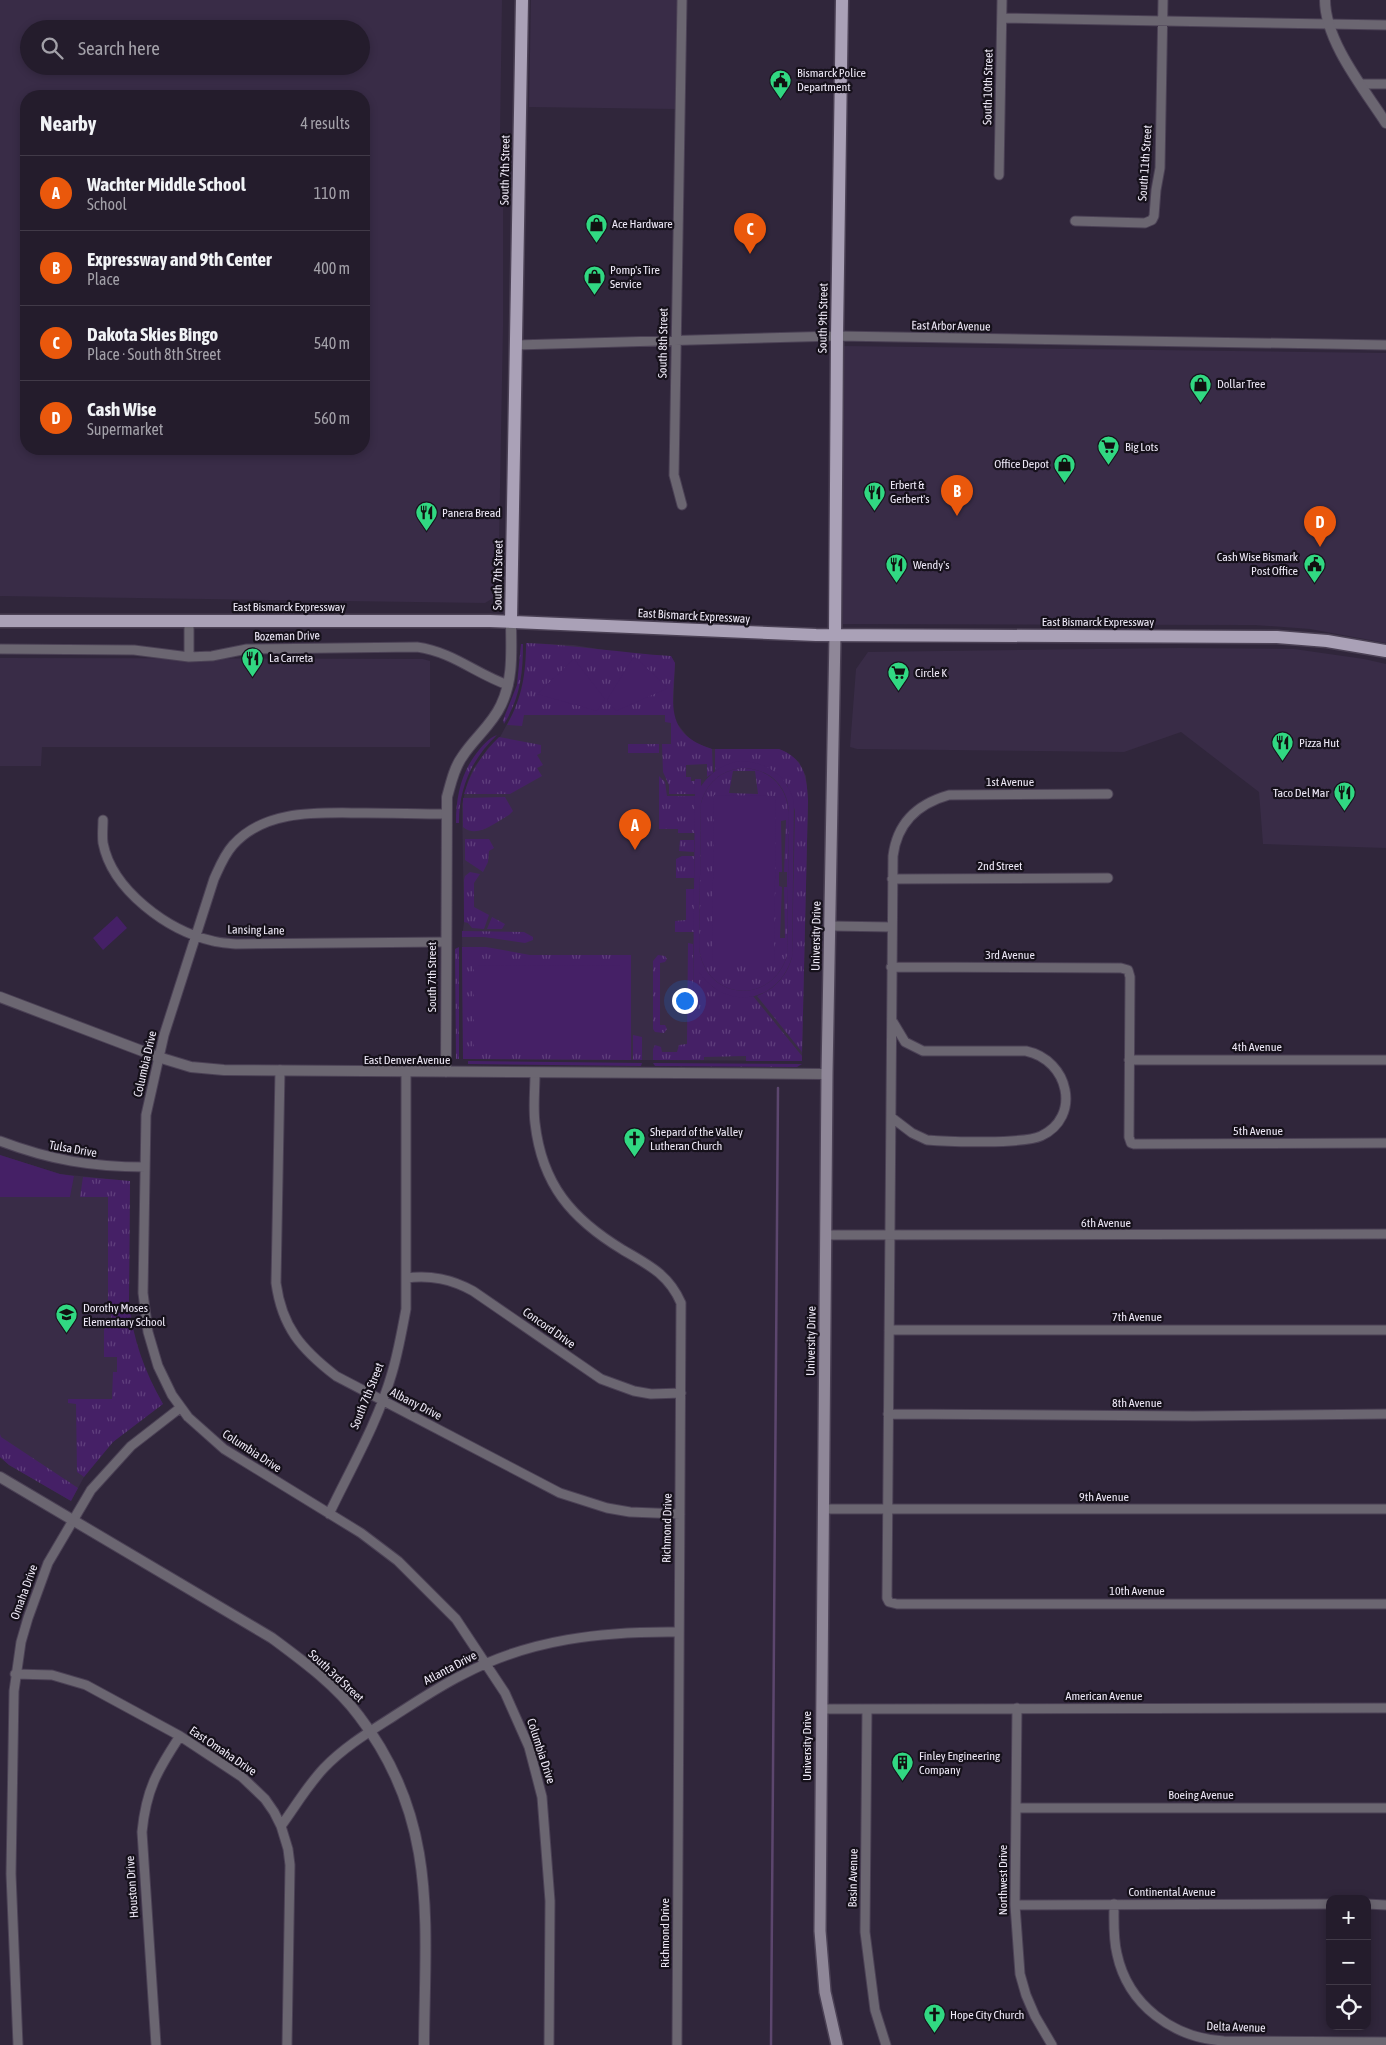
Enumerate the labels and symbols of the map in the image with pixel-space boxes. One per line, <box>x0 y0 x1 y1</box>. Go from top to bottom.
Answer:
street label: South 10th Street <box>980 48 996 125</box>
place label: Bismarck Police Department <box>797 66 866 94</box>
public building icon: Bismarck Police Department <box>769 68 793 99</box>
street label: South 11th Street <box>1135 124 1155 201</box>
street label: South 7th Street <box>497 134 513 205</box>
shop icon: Ace Hardware <box>584 212 608 243</box>
pin: C <box>734 213 766 254</box>
place label: Ace Hardware <box>612 217 673 231</box>
place label: Pomp's Tire Service <box>610 263 660 291</box>
shop icon: Pomp's Tire Service <box>582 265 606 296</box>
street label: South 9th Street <box>815 282 831 353</box>
street label: South 8th Street <box>655 307 671 378</box>
street label: East Arbor Avenue <box>911 318 991 334</box>
shop icon: Dollar Tree <box>1189 372 1213 403</box>
place label: Dollar Tree <box>1217 377 1265 391</box>
supermarket icon: Big Lots <box>1097 435 1121 466</box>
place label: Big Lots <box>1125 440 1158 454</box>
shop icon: Office Depot <box>1053 452 1077 483</box>
place label: Office Depot <box>994 457 1050 471</box>
pin: B <box>941 475 973 516</box>
place label: Erbert & Gerbert's <box>890 478 930 506</box>
restaurant icon: Erbert & Gerbert's <box>862 480 886 511</box>
restaurant icon: Panera Bread <box>414 501 438 532</box>
place label: Panera Bread <box>442 506 501 520</box>
pin: D <box>1304 506 1336 547</box>
street label: South 7th Street <box>490 539 506 610</box>
place label: Cash Wise Bismark Post Office <box>1217 550 1299 578</box>
public building icon: Cash Wise Bismark Post Office <box>1302 552 1326 583</box>
restaurant icon: Wendy's <box>885 553 909 584</box>
place label: Wendy's <box>913 558 949 572</box>
street label: East Bismarck Expressway <box>233 600 345 614</box>
street label: East Bismarck Expressway <box>637 606 751 626</box>
street label: East Bismarck Expressway <box>1042 615 1154 629</box>
street label: Bozeman Drive <box>254 628 320 644</box>
restaurant icon: La Carreta <box>241 646 265 677</box>
place label: La Carreta <box>269 651 313 665</box>
supermarket icon: Circle K <box>887 661 911 692</box>
place label: Circle K <box>915 666 947 680</box>
restaurant icon: Pizza Hut <box>1271 731 1295 762</box>
place label: Pizza Hut <box>1299 736 1340 750</box>
street label: 1st Avenue <box>986 775 1034 789</box>
restaurant icon: Taco Del Mar <box>1333 781 1357 812</box>
place label: Taco Del Mar <box>1273 786 1329 800</box>
pin: A <box>619 809 651 850</box>
street label: 2nd Street <box>977 859 1023 873</box>
street label: University Drive <box>808 901 824 971</box>
street label: Lansing Lane <box>227 923 285 937</box>
street label: South 7th Street <box>425 941 439 1012</box>
street label: 3rd Avenue <box>985 948 1035 962</box>
your location <box>672 988 698 1014</box>
street label: Columbia Drive <box>131 1029 159 1099</box>
street label: 4th Avenue <box>1232 1040 1282 1054</box>
street label: East Denver Avenue <box>364 1053 450 1067</box>
street label: 5th Avenue <box>1233 1124 1283 1138</box>
place label: Shepard of the Valley Lutheran Church <box>650 1125 743 1153</box>
church icon: Shepard of the Valley Lutheran Church <box>622 1127 646 1158</box>
street label: Tulsa Drive <box>48 1138 98 1160</box>
street label: 6th Avenue <box>1081 1216 1131 1230</box>
place label: Dorothy Moses Elementary School <box>83 1301 166 1329</box>
school or university icon: Dorothy Moses Elementary School <box>55 1303 79 1334</box>
street label: Concord Drive <box>520 1305 578 1351</box>
street label: University Drive <box>803 1306 819 1376</box>
street label: 7th Avenue <box>1112 1310 1162 1324</box>
street label: South 7th Street <box>347 1360 387 1431</box>
street label: Albany Drive <box>388 1385 444 1423</box>
street label: 8th Avenue <box>1112 1396 1162 1410</box>
street label: Columbia Drive <box>220 1427 284 1475</box>
street label: 9th Avenue <box>1079 1490 1129 1504</box>
street label: Richmond Drive <box>659 1493 675 1563</box>
street label: Omaha Drive <box>8 1563 40 1621</box>
street label: 10th Avenue <box>1109 1584 1165 1598</box>
street label: South 3rd Street <box>306 1647 367 1705</box>
street label: Atlanta Drive <box>421 1648 479 1688</box>
street label: American Avenue <box>1066 1689 1142 1703</box>
street label: University Drive <box>800 1711 814 1781</box>
street label: Columbia Drive <box>524 1717 558 1785</box>
street label: East Omaha Drive <box>187 1724 259 1778</box>
place label: Finley Engineering Company <box>919 1749 1001 1777</box>
building icon: Finley Engineering Company <box>891 1751 915 1782</box>
street label: Boeing Avenue <box>1168 1788 1234 1802</box>
street label: Northwest Drive <box>996 1845 1010 1915</box>
street label: Basin Avenue <box>845 1848 861 1908</box>
street label: Houston Drive <box>123 1855 141 1919</box>
street label: Continental Avenue <box>1128 1885 1216 1899</box>
street label: Richmond Drive <box>658 1898 672 1968</box>
church icon: Hope City Church <box>922 2003 946 2034</box>
place label: Hope City Church <box>950 2008 1024 2022</box>
street label: Delta Avenue <box>1206 2019 1266 2035</box>

